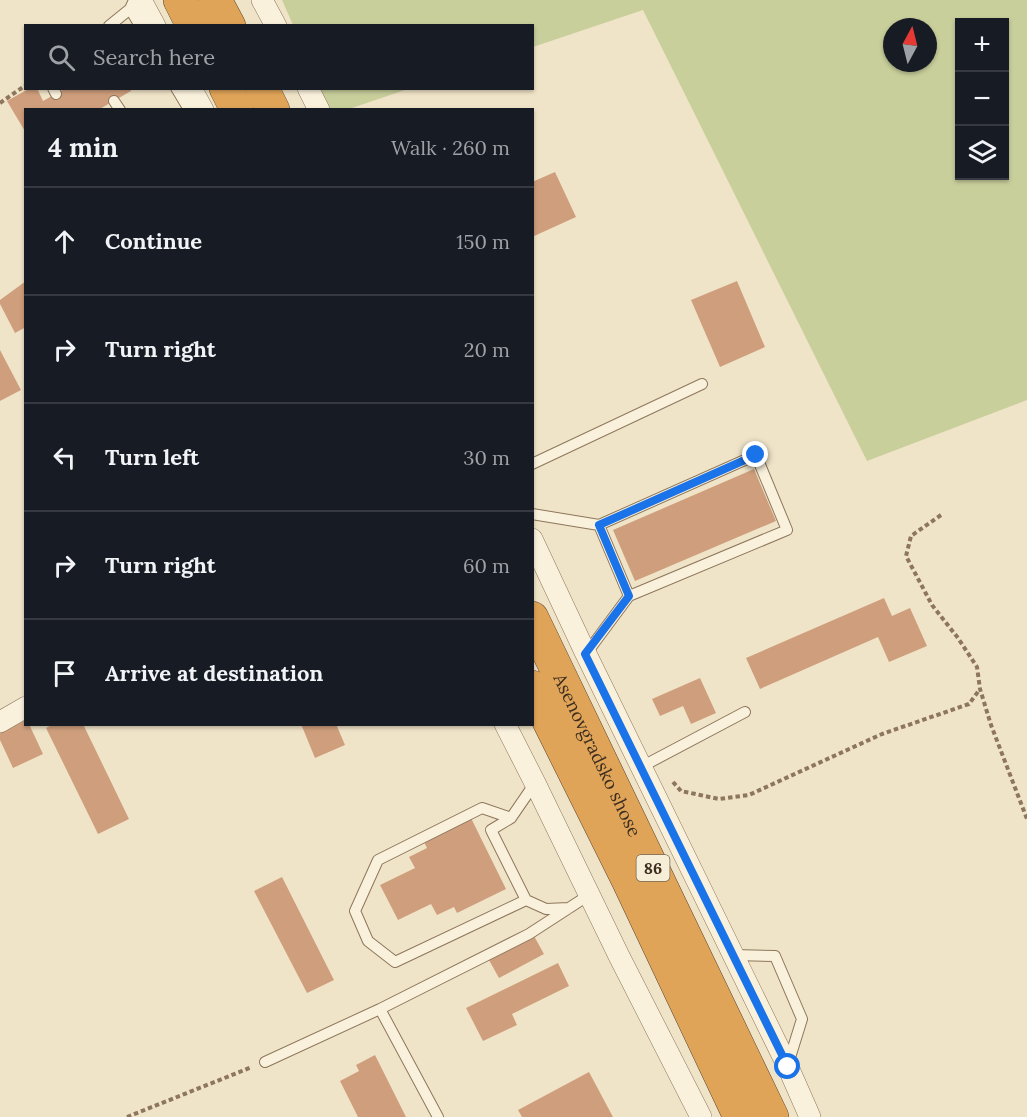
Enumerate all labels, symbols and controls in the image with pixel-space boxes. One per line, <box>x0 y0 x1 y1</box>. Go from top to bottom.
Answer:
north arrow <box>883 18 937 72</box>
map controls <box>955 18 1009 180</box>
button: + <box>955 18 1009 72</box>
search box <box>24 24 534 90</box>
icon: search <box>45 41 78 74</box>
text: Search here <box>93 43 215 71</box>
button: − <box>955 72 1009 126</box>
button: layers <box>955 126 1009 180</box>
text: 4 min <box>48 131 118 164</box>
text: Walk · 260 m <box>391 135 510 160</box>
icon: ahead <box>48 225 81 258</box>
text: Continue <box>105 227 202 255</box>
text: 150 m <box>456 229 510 254</box>
icon: right <box>48 333 81 366</box>
text: Turn right <box>105 335 216 363</box>
text: 20 m <box>464 337 510 362</box>
icon: left <box>48 441 81 474</box>
route end <box>742 441 768 467</box>
text: Turn left <box>105 443 199 471</box>
text: 30 m <box>463 445 510 470</box>
icon: right <box>48 549 81 582</box>
text: Turn right <box>105 551 216 579</box>
text: 60 m <box>463 553 510 578</box>
icon: arrive <box>48 657 81 690</box>
text: Arrive at destination <box>105 659 323 687</box>
street label: Asenovgradsko shose <box>548 669 647 841</box>
road number: 86 <box>636 855 670 881</box>
route start <box>774 1053 800 1079</box>

